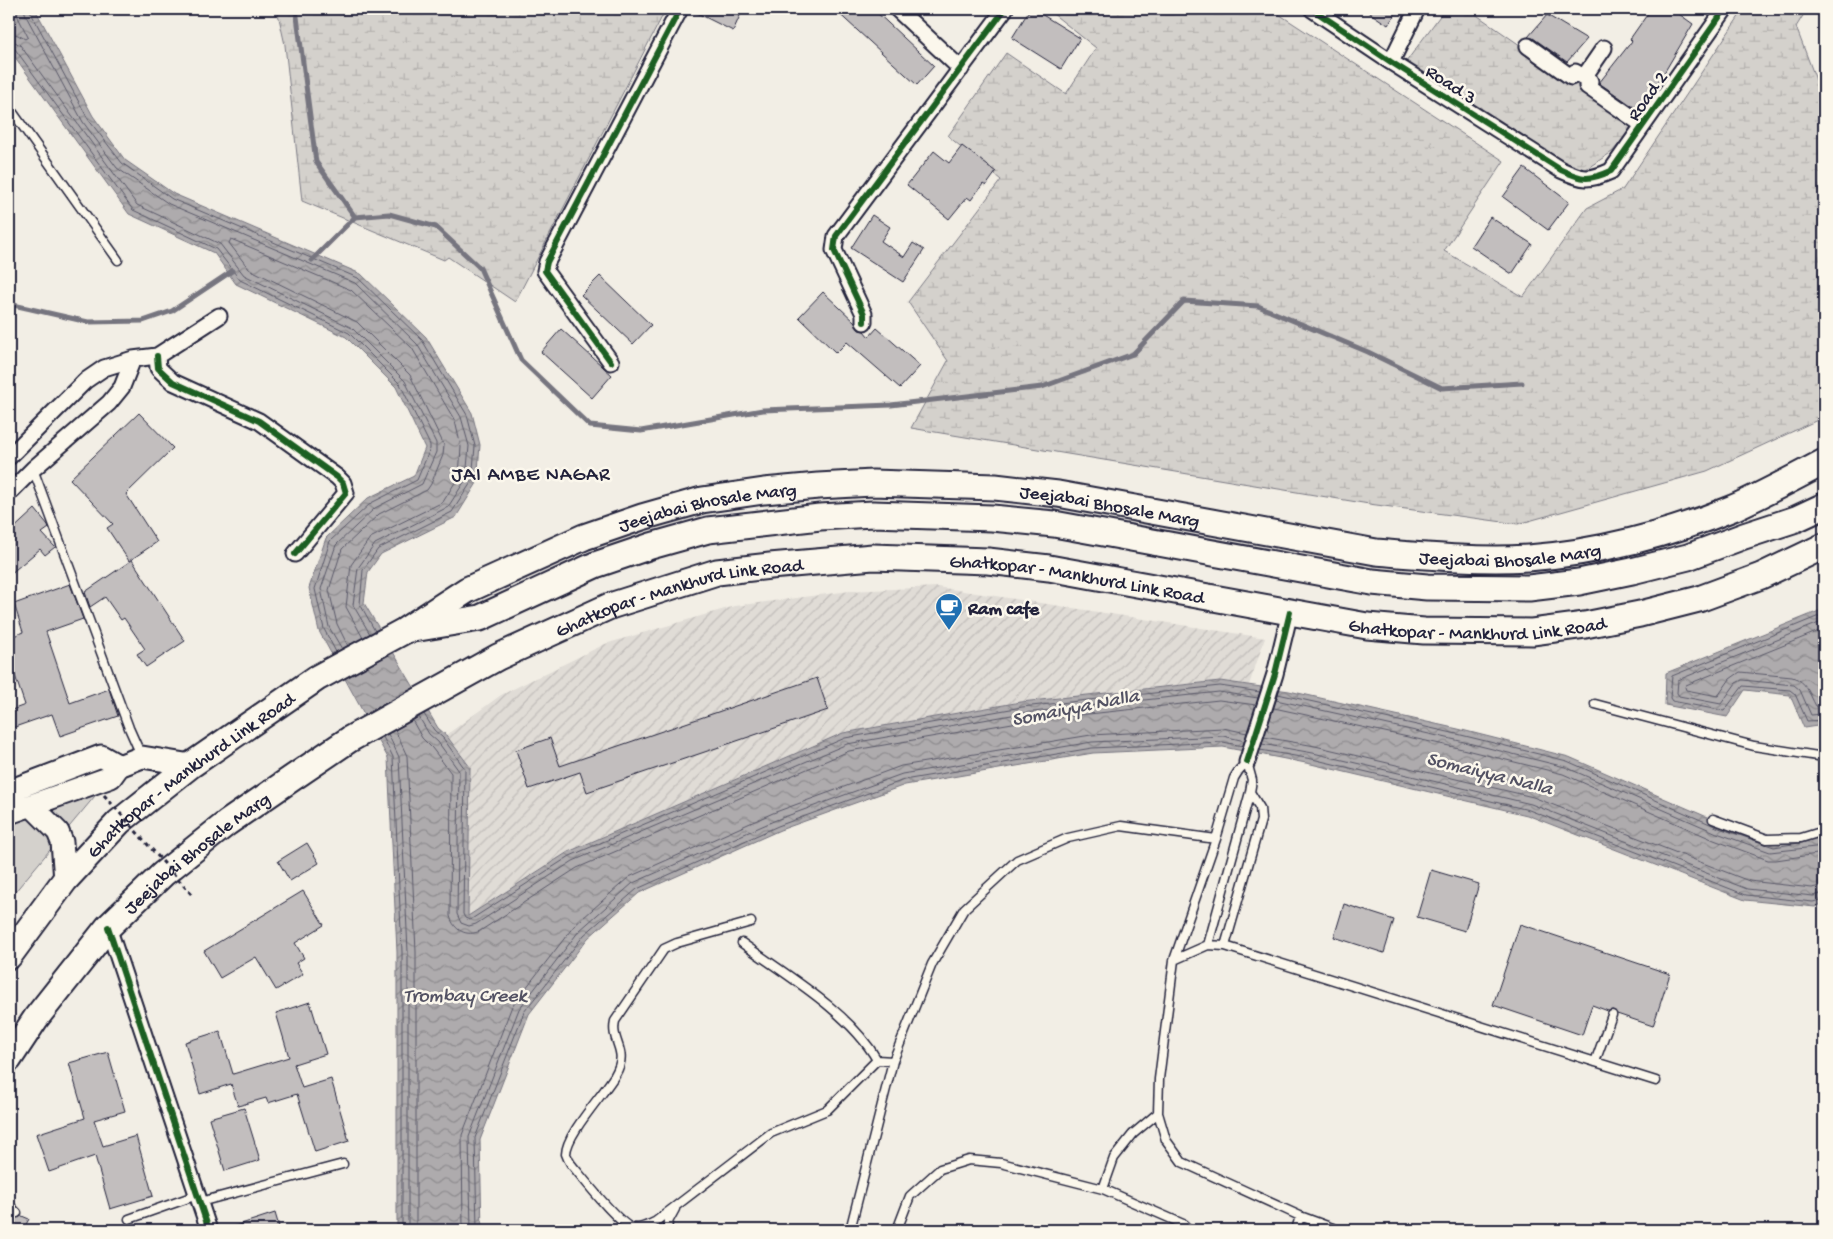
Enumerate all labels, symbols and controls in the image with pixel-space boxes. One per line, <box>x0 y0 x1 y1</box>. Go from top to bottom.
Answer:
street label: Road 3 <box>1420 61 1480 111</box>
street label: Road 2 <box>1624 68 1674 126</box>
district label: JAI AMBE NAGAR <box>452 465 611 488</box>
street label: Jeejabai Bhosale Marg <box>616 480 798 539</box>
street label: Jeejabai Bhosale Marg <box>1018 482 1201 535</box>
street label: Jeejabai Bhosale Marg <box>1418 540 1604 574</box>
street label: Ghatkopar - Mankhurd Link Road <box>949 552 1208 611</box>
street label: Ghatkopar - Mankhurd Link Road <box>552 555 806 644</box>
cafe icon: Ram cafe <box>934 592 964 631</box>
place label: Ram cafe <box>967 599 1040 622</box>
street label: Ghatkopar - Mankhurd Link Road <box>1346 613 1610 647</box>
water label: Somaiyya Nalla <box>1010 685 1143 733</box>
street label: Ghatkopar - Mankhurd Link Road <box>83 688 302 864</box>
water label: Somaiyya Nalla <box>1424 749 1556 803</box>
street label: Jeejabai Bhosale Marg <box>120 789 276 921</box>
water label: Trombay Creek <box>403 986 529 1009</box>

